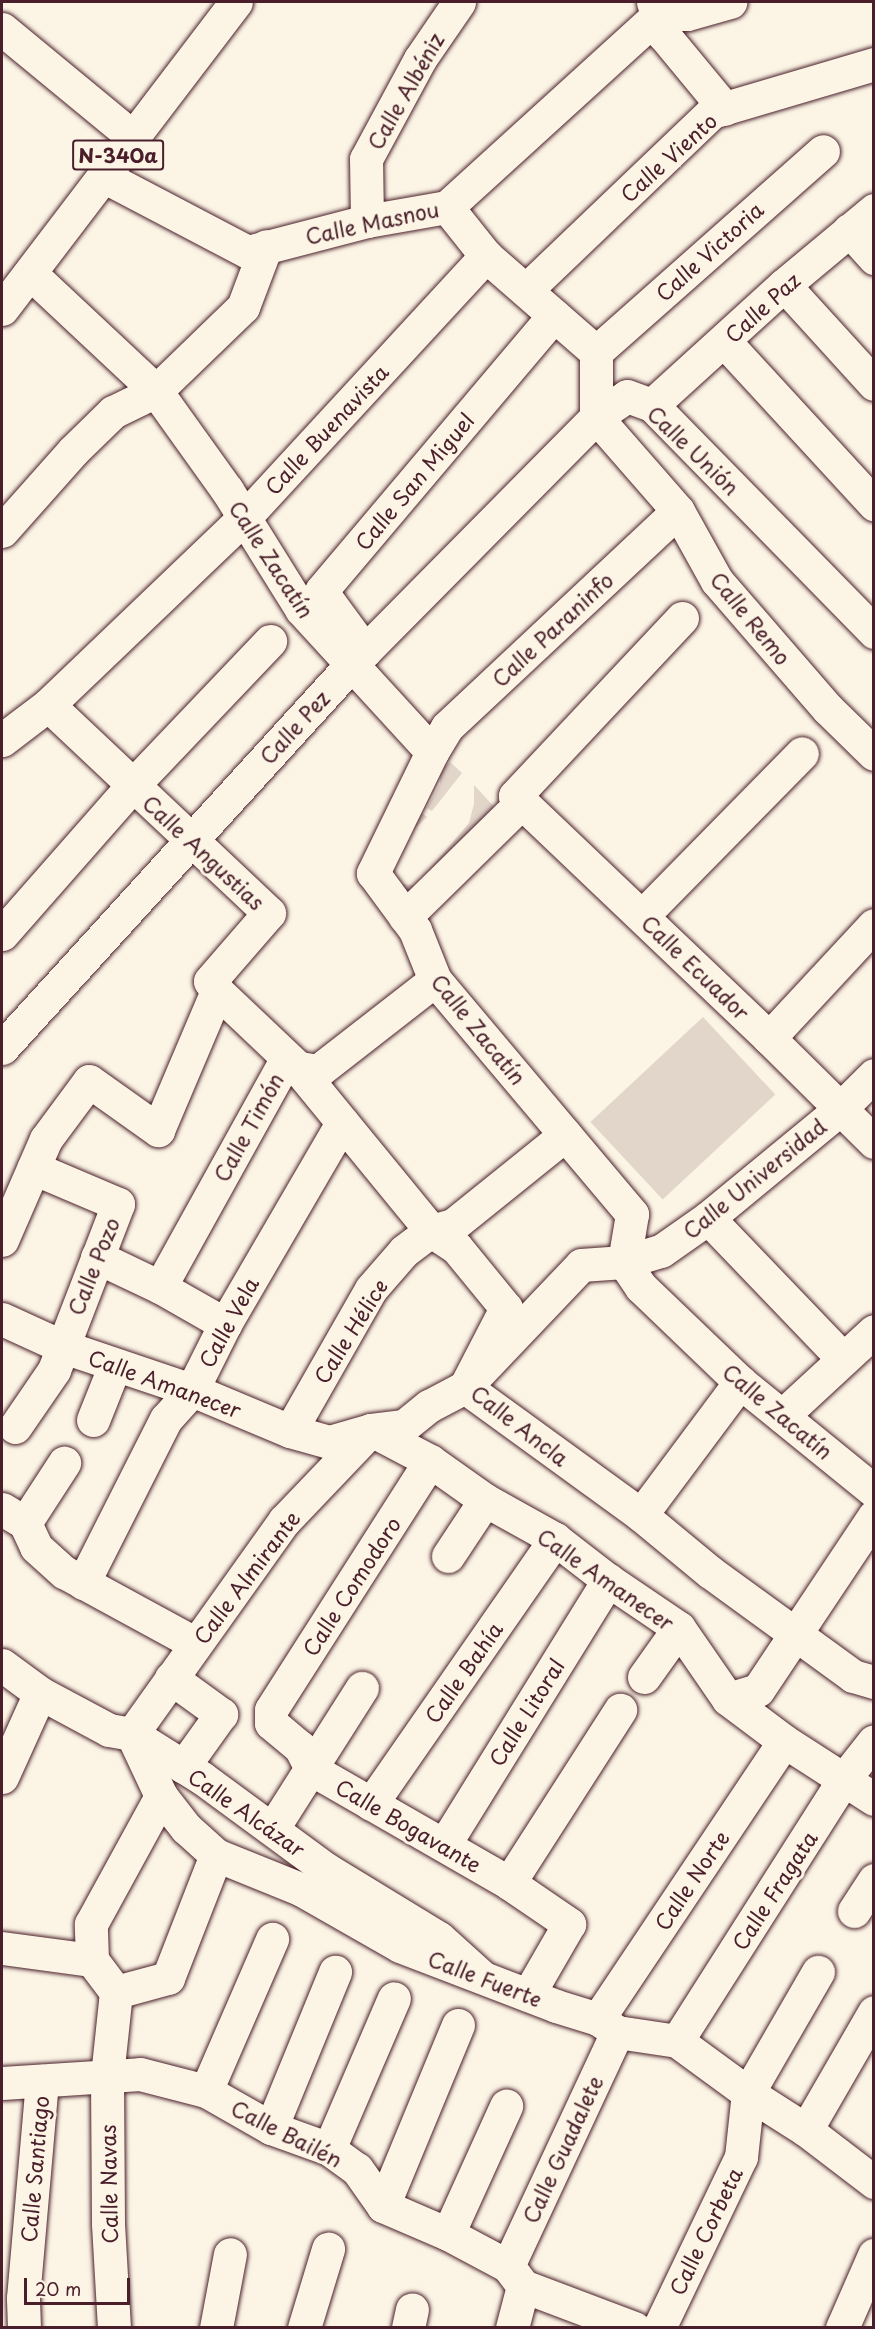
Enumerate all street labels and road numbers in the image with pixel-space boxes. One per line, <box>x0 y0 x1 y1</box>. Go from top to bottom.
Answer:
street label: Calle Albéniz <box>361 28 449 154</box>
street label: Calle Viento <box>614 107 722 207</box>
road number: N-340a <box>72 138 164 172</box>
street label: Calle Masnou <box>303 195 441 249</box>
street label: Calle Victoria <box>649 196 769 306</box>
street label: Calle Paz <box>719 267 805 347</box>
street label: Calle Buenavista <box>259 358 393 500</box>
street label: Calle Unión <box>643 400 745 500</box>
street label: Calle San Miguel <box>350 408 478 554</box>
street label: Calle Zacatín <box>225 495 319 623</box>
street label: Calle Remo <box>705 566 797 670</box>
street label: Calle Paraninfo <box>486 567 618 691</box>
street label: Calle Pez <box>254 685 334 769</box>
street label: Calle Angustias <box>138 789 270 915</box>
street label: Calle Ecuador <box>636 909 756 1025</box>
street label: Calle Zacatín <box>427 968 531 1090</box>
street label: Calle Timón <box>208 1068 288 1186</box>
street label: Calle Universidad <box>678 1113 830 1243</box>
street label: Calle Pozo <box>62 1213 124 1319</box>
street label: Calle Vela <box>193 1272 263 1372</box>
street label: Calle Hélice <box>308 1274 392 1388</box>
street label: Calle Amanecer <box>84 1343 246 1423</box>
street label: Calle Zacatín <box>718 1358 838 1464</box>
street label: Calle Ancla <box>466 1379 574 1471</box>
street label: Calle Almirante <box>188 1505 304 1649</box>
street label: Calle Comodoro <box>296 1511 406 1661</box>
street label: Calle Amanecer <box>532 1522 680 1636</box>
street label: Calle Bahía <box>419 1616 507 1728</box>
street label: Calle Litoral <box>483 1653 569 1771</box>
street label: Calle Alcázar <box>184 1762 310 1862</box>
street label: Calle Bogavante <box>332 1773 486 1877</box>
street label: Calle Norte <box>648 1825 734 1935</box>
street label: Calle Fragata <box>725 1825 823 1955</box>
street label: Calle Fuerte <box>423 1944 547 2012</box>
street label: Calle Guadalete <box>516 2070 608 2228</box>
street label: Calle Santiago <box>15 2094 53 2244</box>
street label: Calle Bailén <box>227 2094 347 2172</box>
street label: Calle Navas <box>94 2124 122 2244</box>
street label: Calle Corbeta <box>663 2163 747 2299</box>

